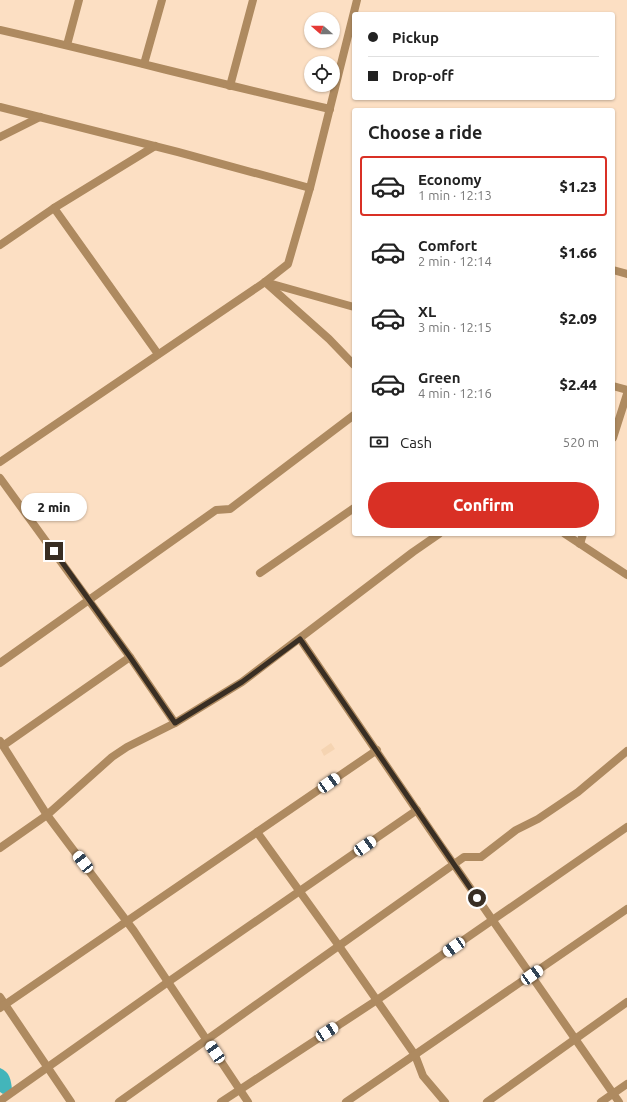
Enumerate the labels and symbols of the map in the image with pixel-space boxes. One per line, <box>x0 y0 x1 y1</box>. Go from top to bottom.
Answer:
north arrow <box>304 12 340 48</box>
callout: 2 min <box>21 493 87 521</box>
route end <box>45 542 63 560</box>
car <box>316 771 342 795</box>
car <box>352 834 378 858</box>
car <box>71 849 95 875</box>
route start <box>468 889 486 907</box>
car <box>441 935 467 959</box>
car <box>519 963 545 987</box>
car <box>314 1020 340 1044</box>
car <box>203 1039 227 1065</box>

